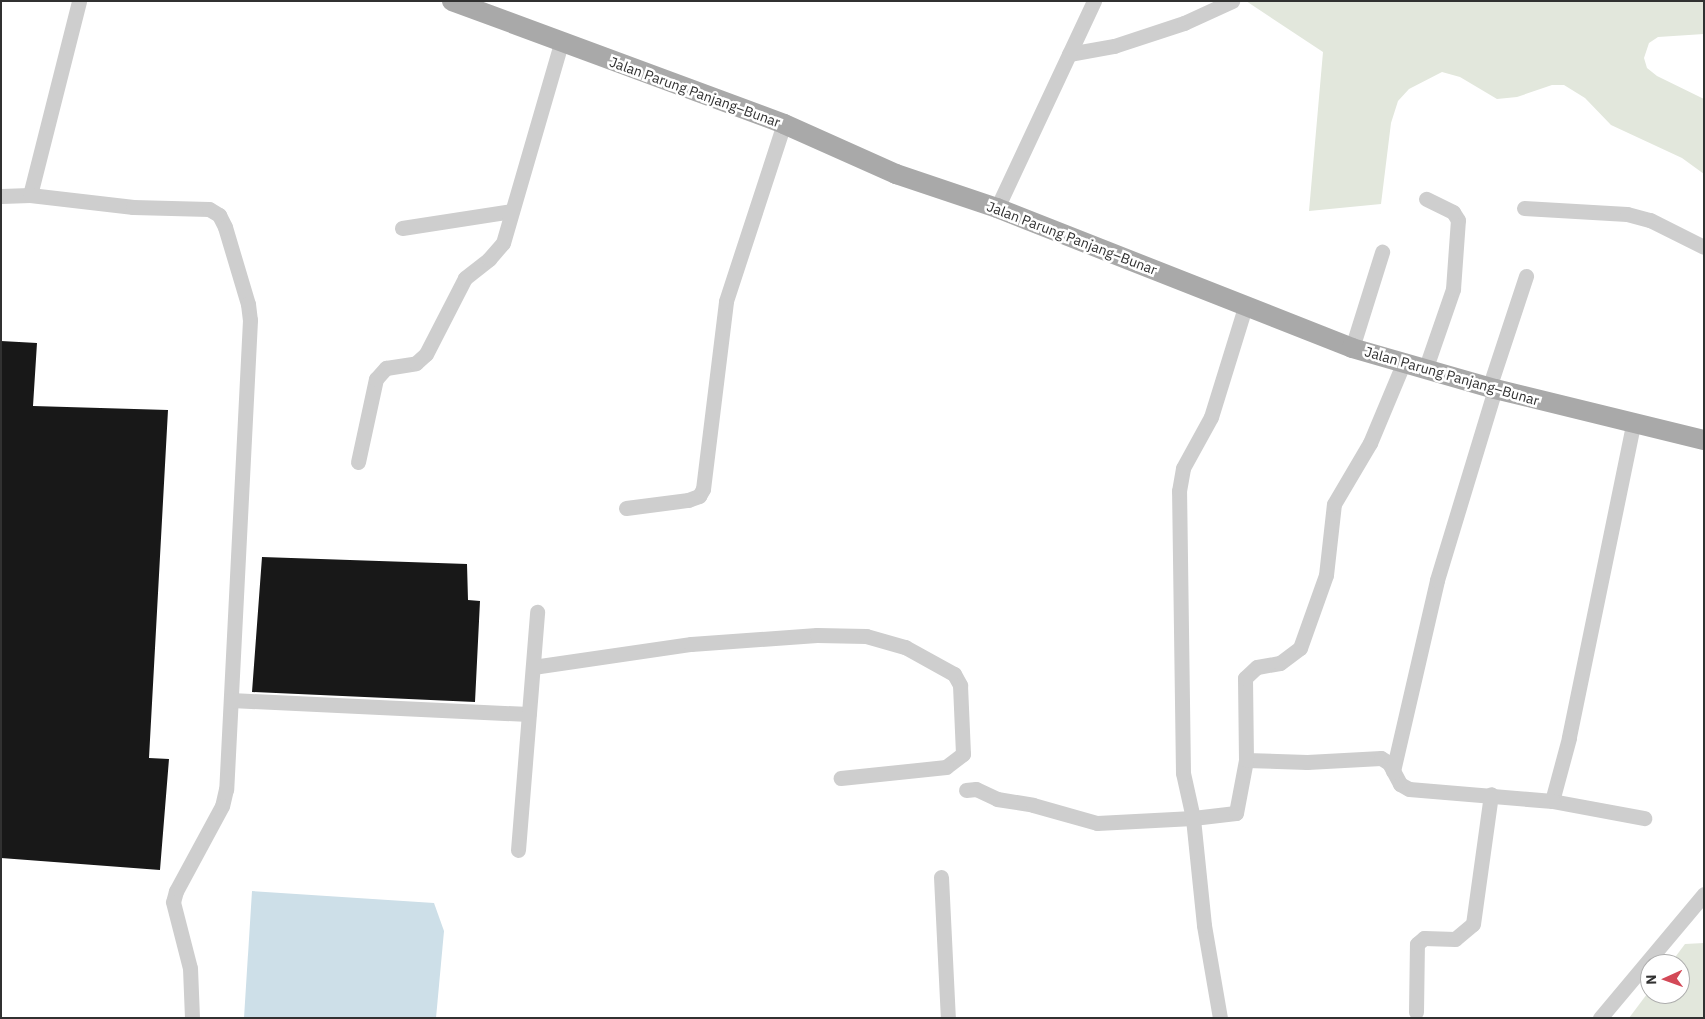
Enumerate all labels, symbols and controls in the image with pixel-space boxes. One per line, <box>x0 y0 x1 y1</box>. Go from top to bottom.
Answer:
street label: Jalan Parung Panjang–Bunar <box>607 53 783 131</box>
street label: Jalan Parung Panjang–Bunar <box>985 198 1159 278</box>
street label: Jalan Parung Panjang–Bunar <box>1363 343 1541 409</box>
north arrow <box>1640 954 1690 1004</box>
text: N <box>1642 974 1660 985</box>

